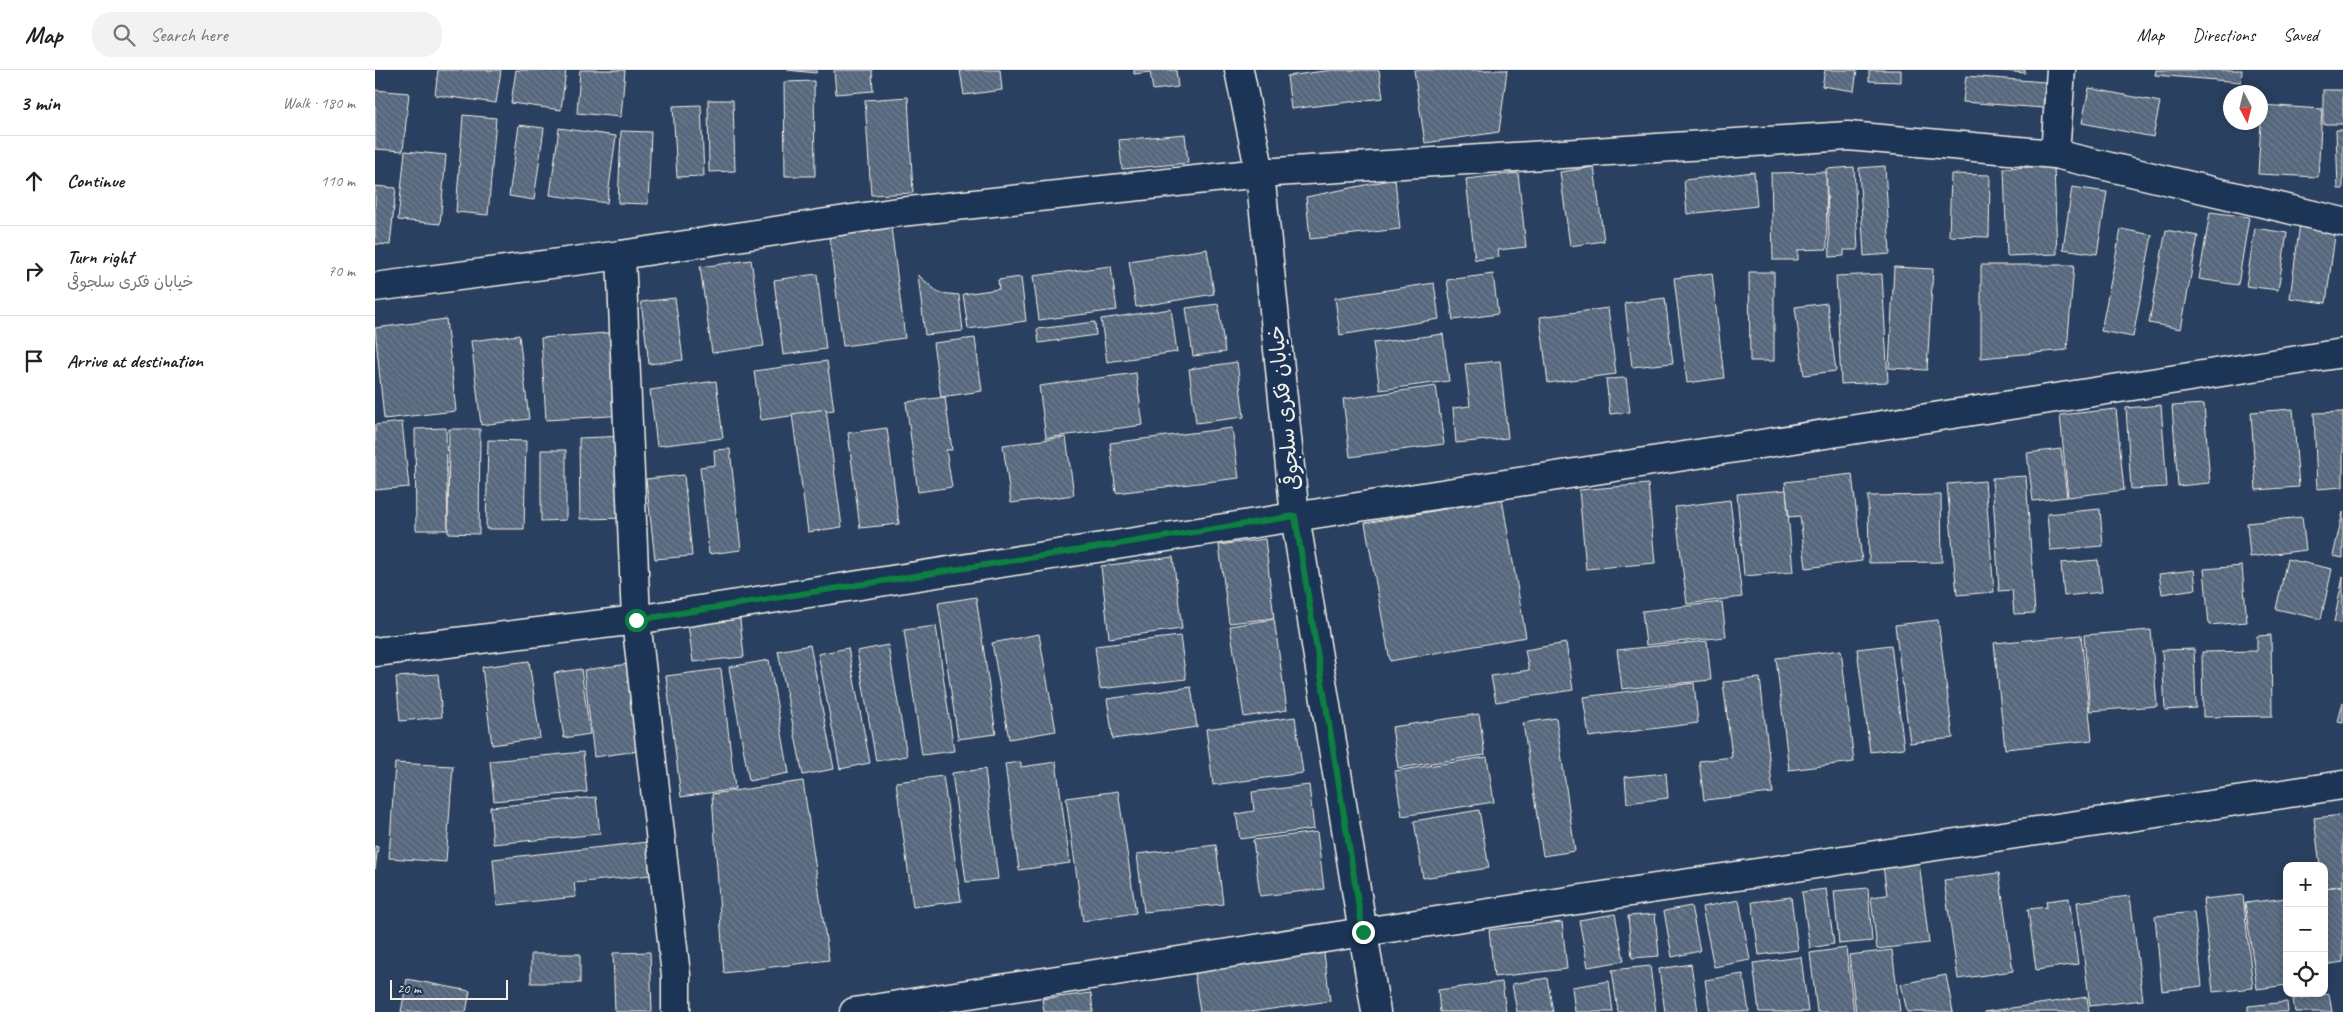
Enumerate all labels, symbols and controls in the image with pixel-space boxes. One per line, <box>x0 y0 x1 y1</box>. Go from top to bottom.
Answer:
search box <box>92 12 442 57</box>
text: Map <box>25 20 62 50</box>
icon: search <box>110 21 138 49</box>
text: Search here <box>150 23 228 47</box>
text: Map <box>2137 24 2164 46</box>
text: Directions <box>2192 24 2255 46</box>
text: Saved <box>2283 24 2318 46</box>
north arrow <box>2223 85 2268 130</box>
text: 3 min <box>20 90 60 116</box>
text: Walk · 180 m <box>283 93 355 113</box>
icon: ahead <box>20 167 48 195</box>
text: Continue <box>67 169 124 193</box>
text: 110 m <box>321 171 355 191</box>
text: Turn right <box>67 245 134 269</box>
icon: right <box>20 257 48 285</box>
text: 70 m <box>328 261 355 281</box>
text: خیابان فکری سلجوقی <box>67 272 193 292</box>
street label: خیابان فکری سلجوقی <box>1262 324 1306 492</box>
icon: arrive <box>20 347 48 375</box>
text: Arrive at destination <box>67 349 203 373</box>
route start <box>625 609 648 632</box>
map controls <box>2283 862 2328 997</box>
button: + <box>2283 862 2328 907</box>
button: − <box>2283 907 2328 952</box>
route end <box>1352 921 1375 944</box>
button: locate <box>2283 952 2328 997</box>
scale bar <box>390 977 507 1000</box>
text: 20 m <box>397 980 421 997</box>

